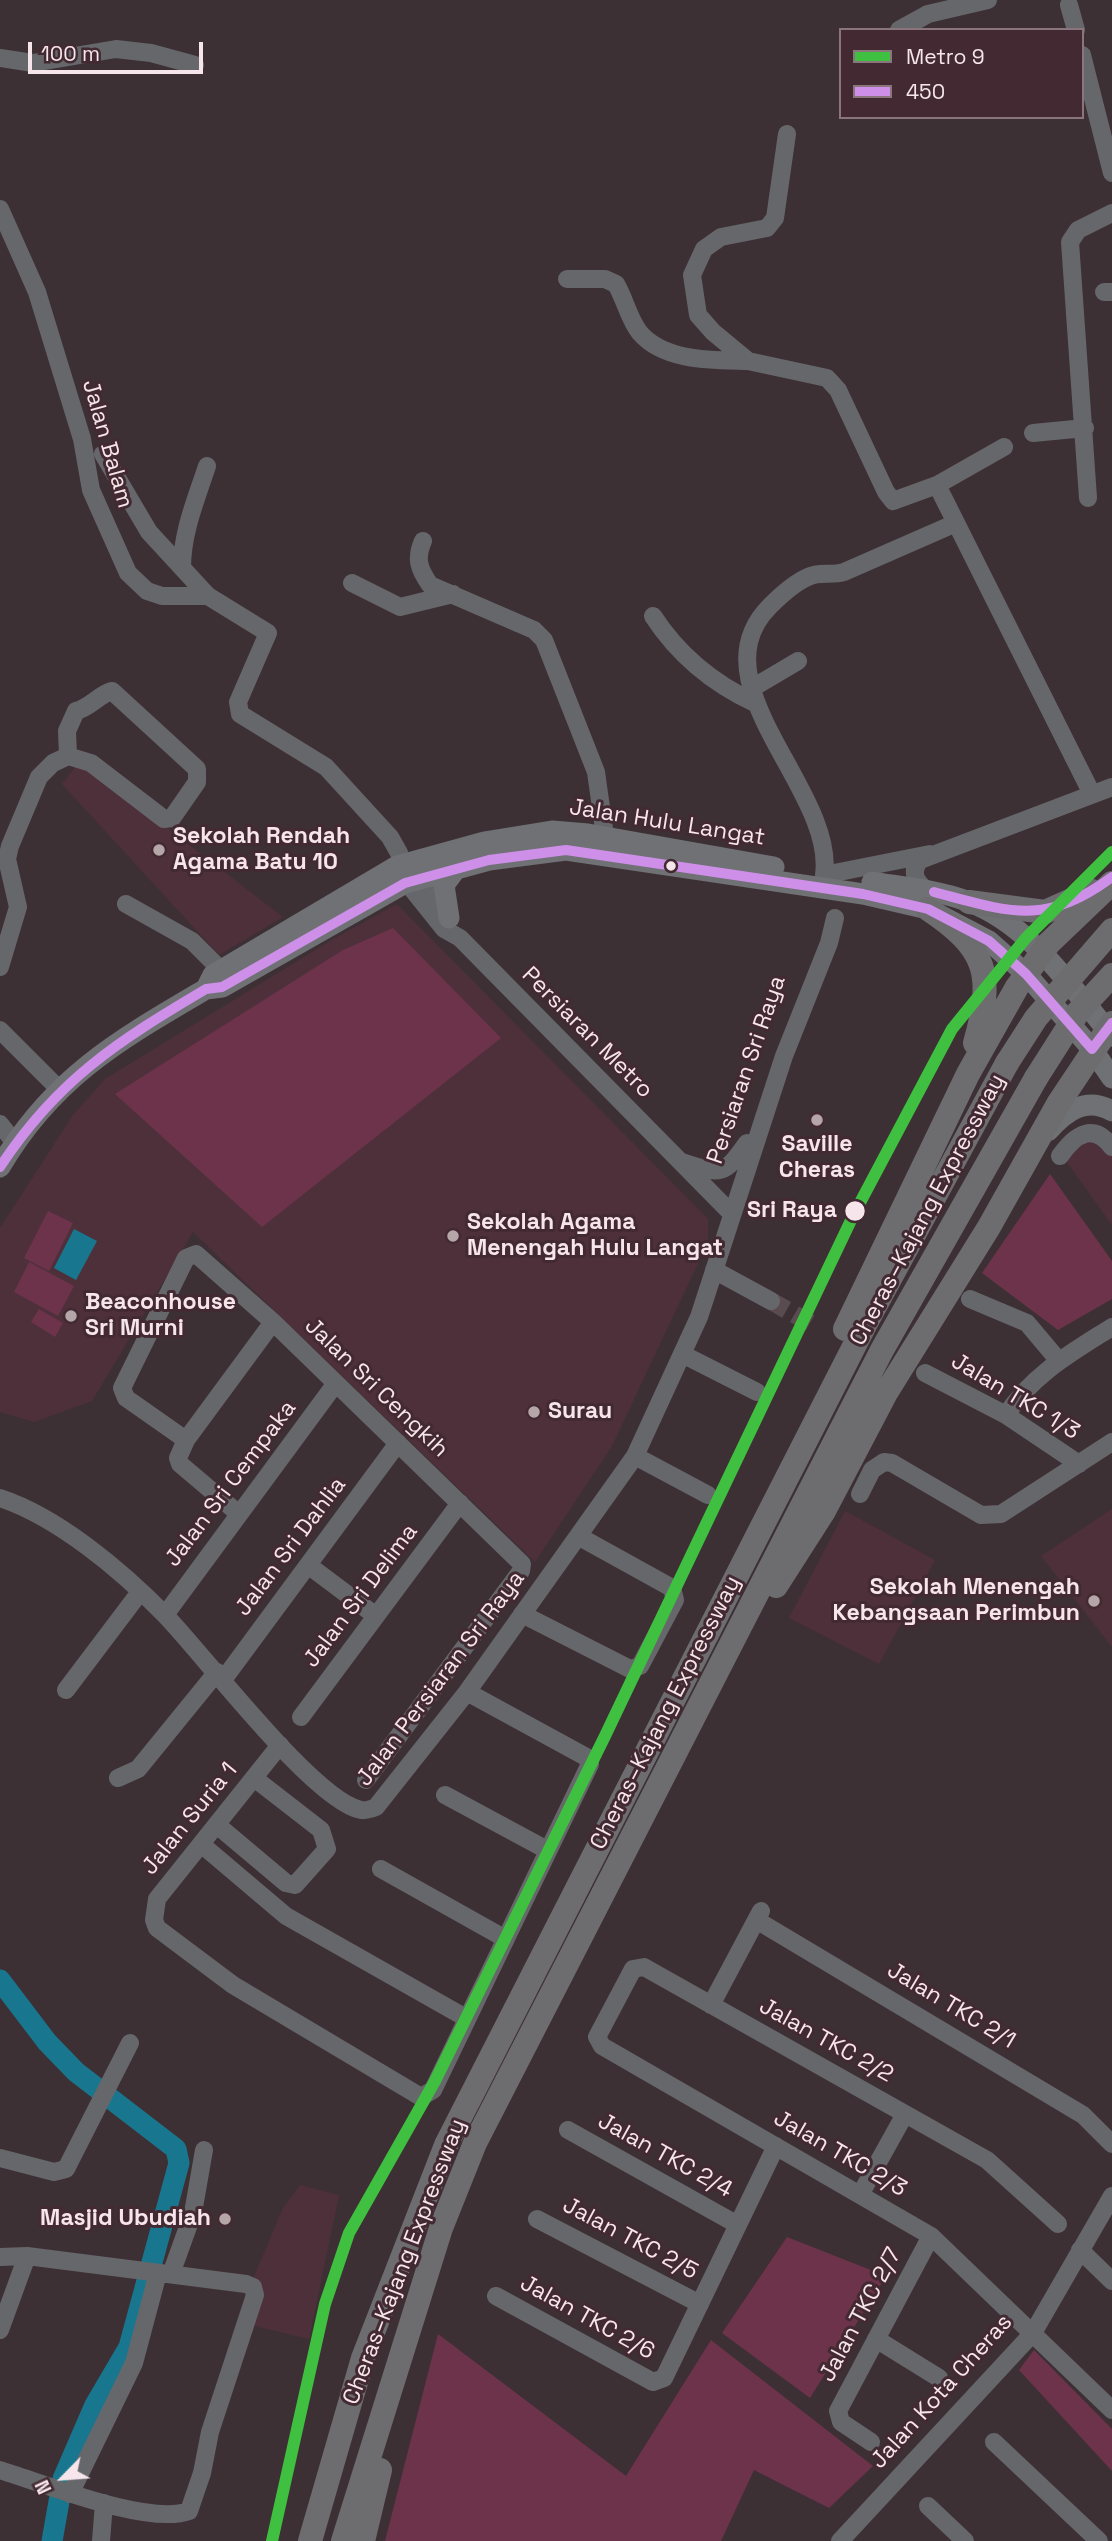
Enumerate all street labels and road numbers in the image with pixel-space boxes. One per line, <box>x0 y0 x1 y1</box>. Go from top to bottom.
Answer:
street label: Jalan Balam <box>76 377 138 511</box>
street label: Jalan Hulu Langat <box>567 794 767 852</box>
street label: Persiaran Metro <box>516 962 658 1104</box>
street label: Persiaran Sri Raya <box>702 972 792 1168</box>
street label: Cheras–Kajang Expressway <box>845 1070 1011 1350</box>
street label: Jalan Sri Cengkih <box>298 1312 454 1464</box>
street label: Jalan TKC 1/3 <box>946 1348 1084 1446</box>
street label: Jalan Sri Cempaka <box>159 1395 303 1573</box>
street label: Jalan Sri Dahlia <box>230 1472 352 1622</box>
street label: Jalan Sri Delima <box>298 1519 424 1673</box>
street label: Jalan Persiaran Sri Raya <box>351 1566 531 1792</box>
street label: Cheras–Kajang Expressway <box>585 1572 747 1854</box>
street label: Jalan Suria 1 <box>136 1757 244 1881</box>
street label: Jalan TKC 2/1 <box>882 1957 1020 2055</box>
street label: Jalan TKC 2/2 <box>754 1993 898 2089</box>
street label: Jalan TKC 2/3 <box>769 2105 911 2203</box>
street label: Jalan TKC 2/4 <box>593 2108 737 2204</box>
street label: Cheras–Kajang Expressway <box>338 2115 472 2409</box>
street label: Jalan TKC 2/5 <box>558 2192 702 2286</box>
street label: Jalan TKC 2/7 <box>814 2243 908 2387</box>
street label: Jalan TKC 2/6 <box>515 2270 659 2366</box>
street label: Jalan Kota Cheras <box>865 2309 1019 2475</box>

